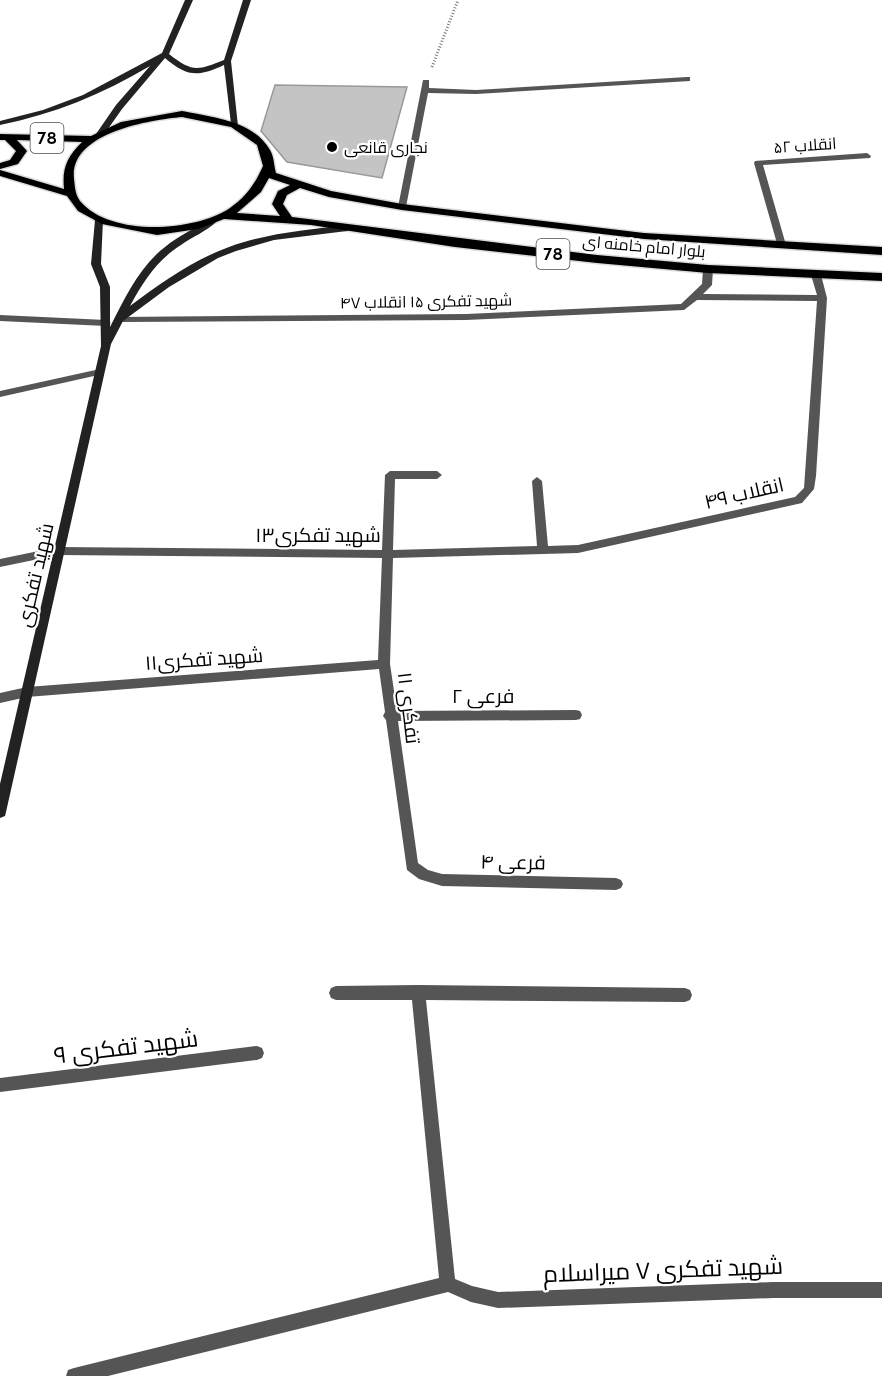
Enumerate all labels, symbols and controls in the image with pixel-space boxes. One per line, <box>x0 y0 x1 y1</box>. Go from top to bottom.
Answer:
road number: 78 <box>30 123 63 153</box>
street label: انقلاب ۵۲ <box>773 134 837 157</box>
place label: نجاری قانعی <box>344 138 428 158</box>
marker: نجاری قانعی <box>325 140 339 154</box>
street label: بلوار امام خامنه ای <box>581 232 706 263</box>
road number: 78 <box>536 239 570 269</box>
street label: شهید تفکری ۱۵ انقلاب ۴۷ <box>340 290 512 314</box>
street label: انقلاب ۴۹ <box>702 472 786 514</box>
street label: شهید تفکری <box>11 521 60 630</box>
street label: شهید تفکری۱۳ <box>255 523 381 548</box>
street label: شهید تفکری۱۱ <box>144 643 264 676</box>
street label: تفکری ۱۱ <box>392 671 425 746</box>
street label: فرعی ۲ <box>452 684 514 709</box>
street label: فرعی ۴ <box>480 849 546 876</box>
street label: شهید تفکری ۹ <box>52 1023 200 1070</box>
street label: شهید تفکری ۷ میراسلام <box>542 1251 784 1290</box>

